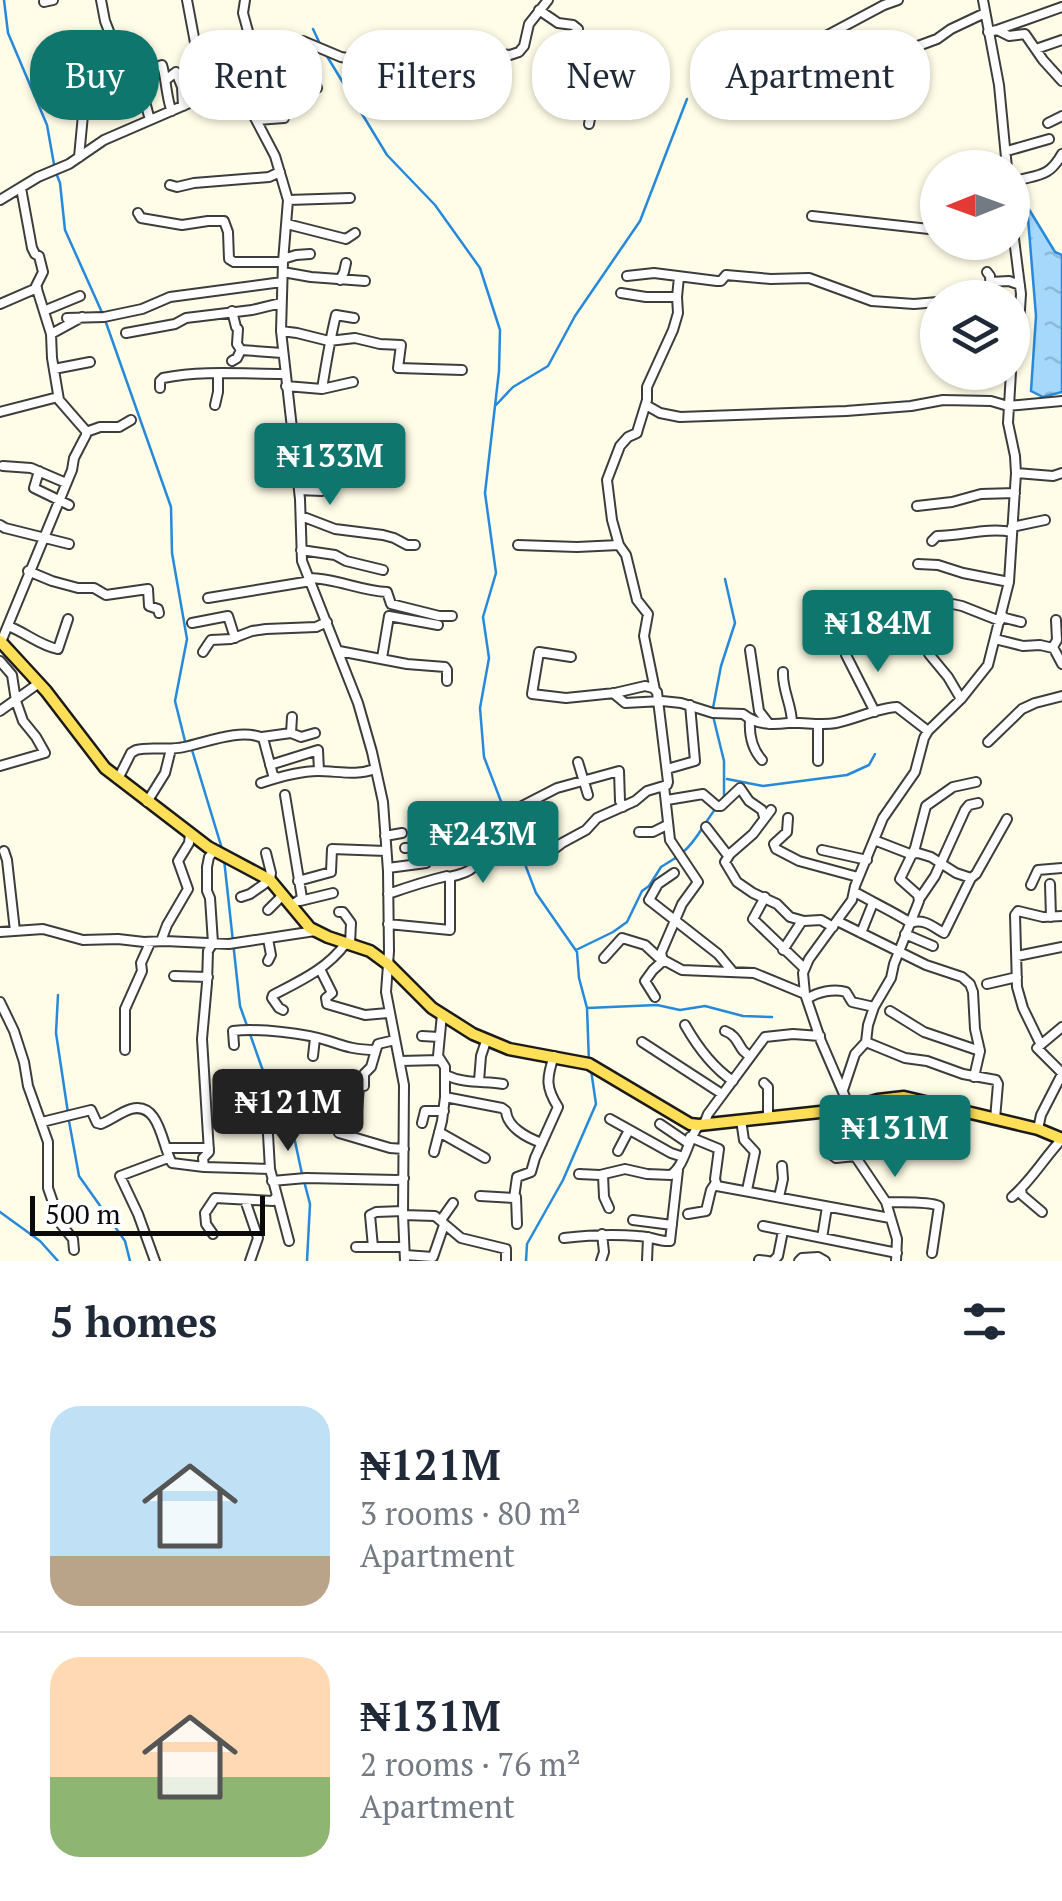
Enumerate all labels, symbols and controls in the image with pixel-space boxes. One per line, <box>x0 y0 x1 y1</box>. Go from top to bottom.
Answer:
chip: Buy <box>30 30 159 120</box>
chip: Rent <box>179 30 322 120</box>
chip: Filters <box>342 30 512 120</box>
chip: New <box>532 30 670 120</box>
chip: Apartment <box>690 30 930 120</box>
north arrow <box>920 150 1030 260</box>
map controls <box>920 150 1030 390</box>
button: layers <box>920 280 1030 390</box>
pin: ₦133M <box>260 423 400 508</box>
text: ₦133M <box>276 434 384 476</box>
pin: ₦184M <box>808 590 948 675</box>
text: ₦184M <box>824 601 932 643</box>
pin: ₦243M <box>413 801 553 886</box>
text: ₦243M <box>429 812 537 854</box>
pin: ₦121M <box>218 1069 358 1154</box>
text: ₦121M <box>234 1080 342 1122</box>
pin: ₦131M <box>825 1095 965 1180</box>
text: ₦131M <box>841 1106 949 1148</box>
scale bar <box>30 1191 265 1236</box>
text: 500 m <box>45 1195 121 1232</box>
text: 5 homes <box>50 1293 217 1349</box>
icon: filters <box>957 1294 1012 1349</box>
text: ₦121M <box>360 1436 501 1492</box>
icon: home <box>130 1446 250 1566</box>
text: 3 rooms · 80 m² <box>360 1492 581 1534</box>
text: Apartment <box>360 1534 515 1576</box>
text: ₦131M <box>360 1687 501 1743</box>
icon: home <box>130 1697 250 1817</box>
text: 2 rooms · 76 m² <box>360 1743 581 1785</box>
text: Apartment <box>360 1785 515 1827</box>

